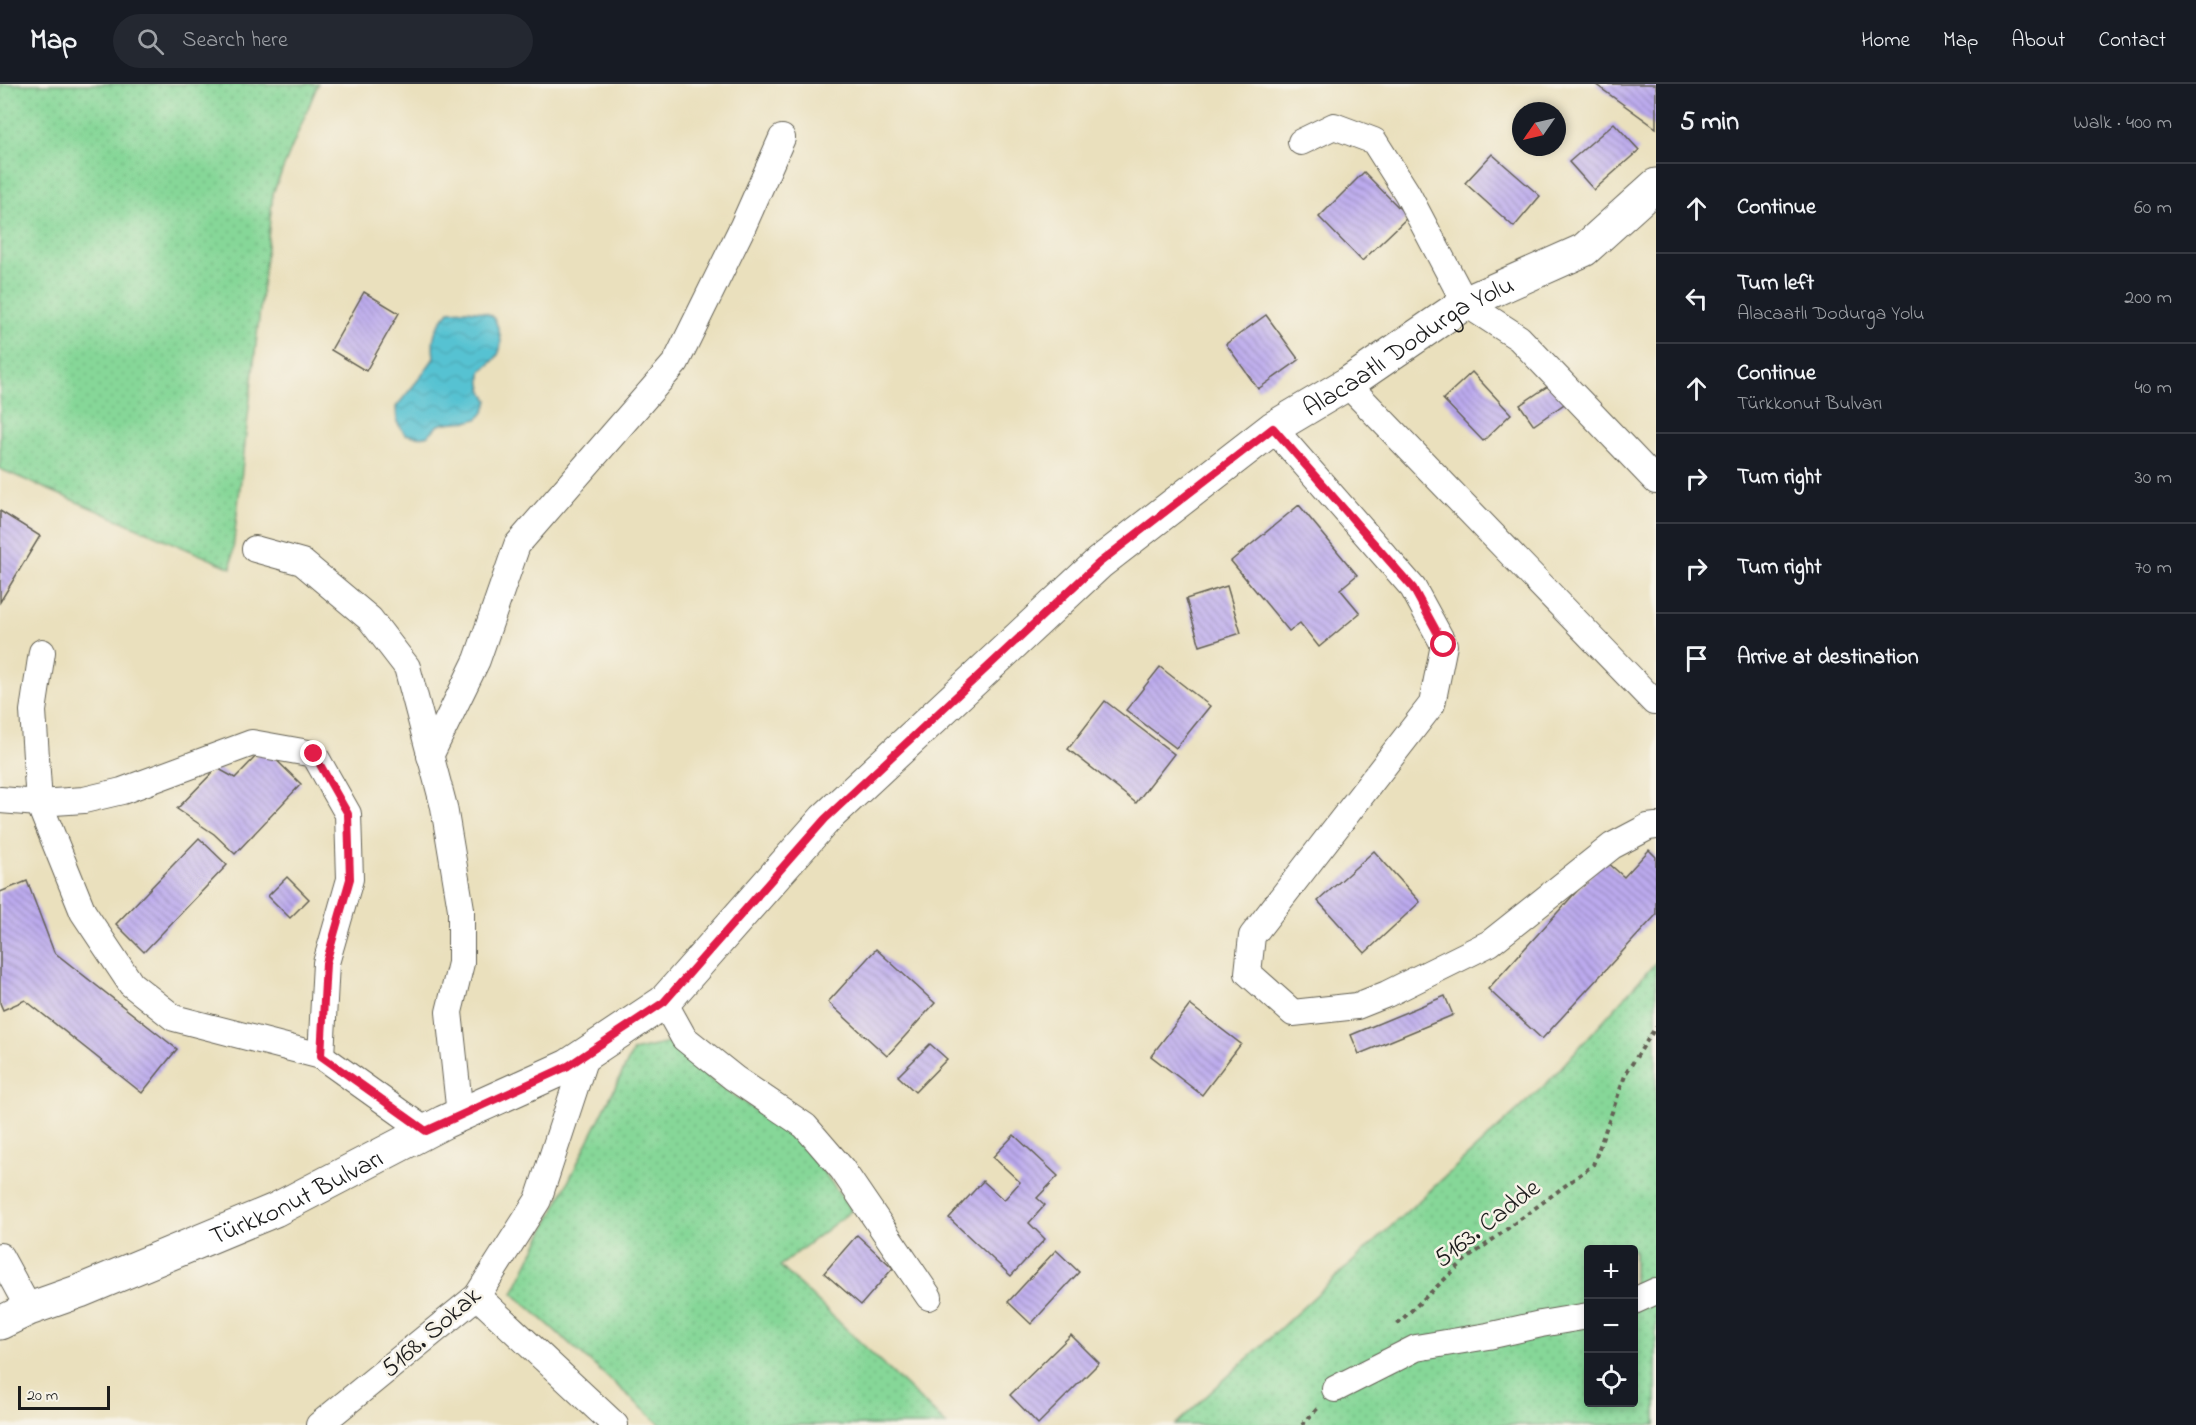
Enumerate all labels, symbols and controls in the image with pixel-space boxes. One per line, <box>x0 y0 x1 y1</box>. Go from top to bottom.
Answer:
search box <box>113 14 533 68</box>
text: Map <box>30 21 77 62</box>
icon: search <box>134 25 167 58</box>
text: Search here <box>182 25 288 57</box>
text: Home <box>1861 26 1910 56</box>
text: Map <box>1943 26 1978 56</box>
text: About <box>2011 26 2065 56</box>
text: Contact <box>2098 26 2166 56</box>
north arrow <box>1512 102 1566 156</box>
text: 5 min <box>1680 104 1739 142</box>
text: Walk · 400 m <box>2073 109 2172 138</box>
icon: ahead <box>1680 192 1713 225</box>
text: Continue <box>1737 192 1816 224</box>
text: 60 m <box>2134 194 2172 223</box>
street label: Alacaatlı Dodurga Yolu <box>1296 267 1521 428</box>
text: Turn left <box>1737 268 1814 300</box>
icon: left <box>1680 282 1713 315</box>
text: 200 m <box>2124 284 2172 313</box>
text: Alacaatlı Dodurga Yolu <box>1737 300 1924 329</box>
text: Continue <box>1737 358 1816 390</box>
icon: ahead <box>1680 372 1713 405</box>
text: 40 m <box>2135 374 2172 403</box>
text: Türkkonut Bulvarı <box>1737 390 1882 419</box>
icon: right <box>1680 462 1713 495</box>
text: Turn right <box>1737 462 1822 494</box>
text: 30 m <box>2135 464 2172 493</box>
icon: right <box>1680 552 1713 585</box>
text: Turn right <box>1737 552 1822 584</box>
text: 70 m <box>2135 554 2172 583</box>
route start <box>1430 631 1456 657</box>
icon: arrive <box>1680 642 1713 675</box>
text: Arrive at destination <box>1737 642 1919 674</box>
route end <box>300 740 326 766</box>
street label: Türkkonut Bulvarı <box>204 1141 391 1257</box>
street label: 5163. Cadde <box>1426 1170 1550 1278</box>
map controls <box>1584 1245 1638 1407</box>
button: + <box>1584 1245 1638 1299</box>
street label: 5168. Sokak <box>373 1278 491 1388</box>
button: − <box>1584 1299 1638 1353</box>
button: locate <box>1584 1353 1638 1407</box>
scale bar <box>18 1383 110 1410</box>
text: 20 m <box>27 1384 58 1408</box>

